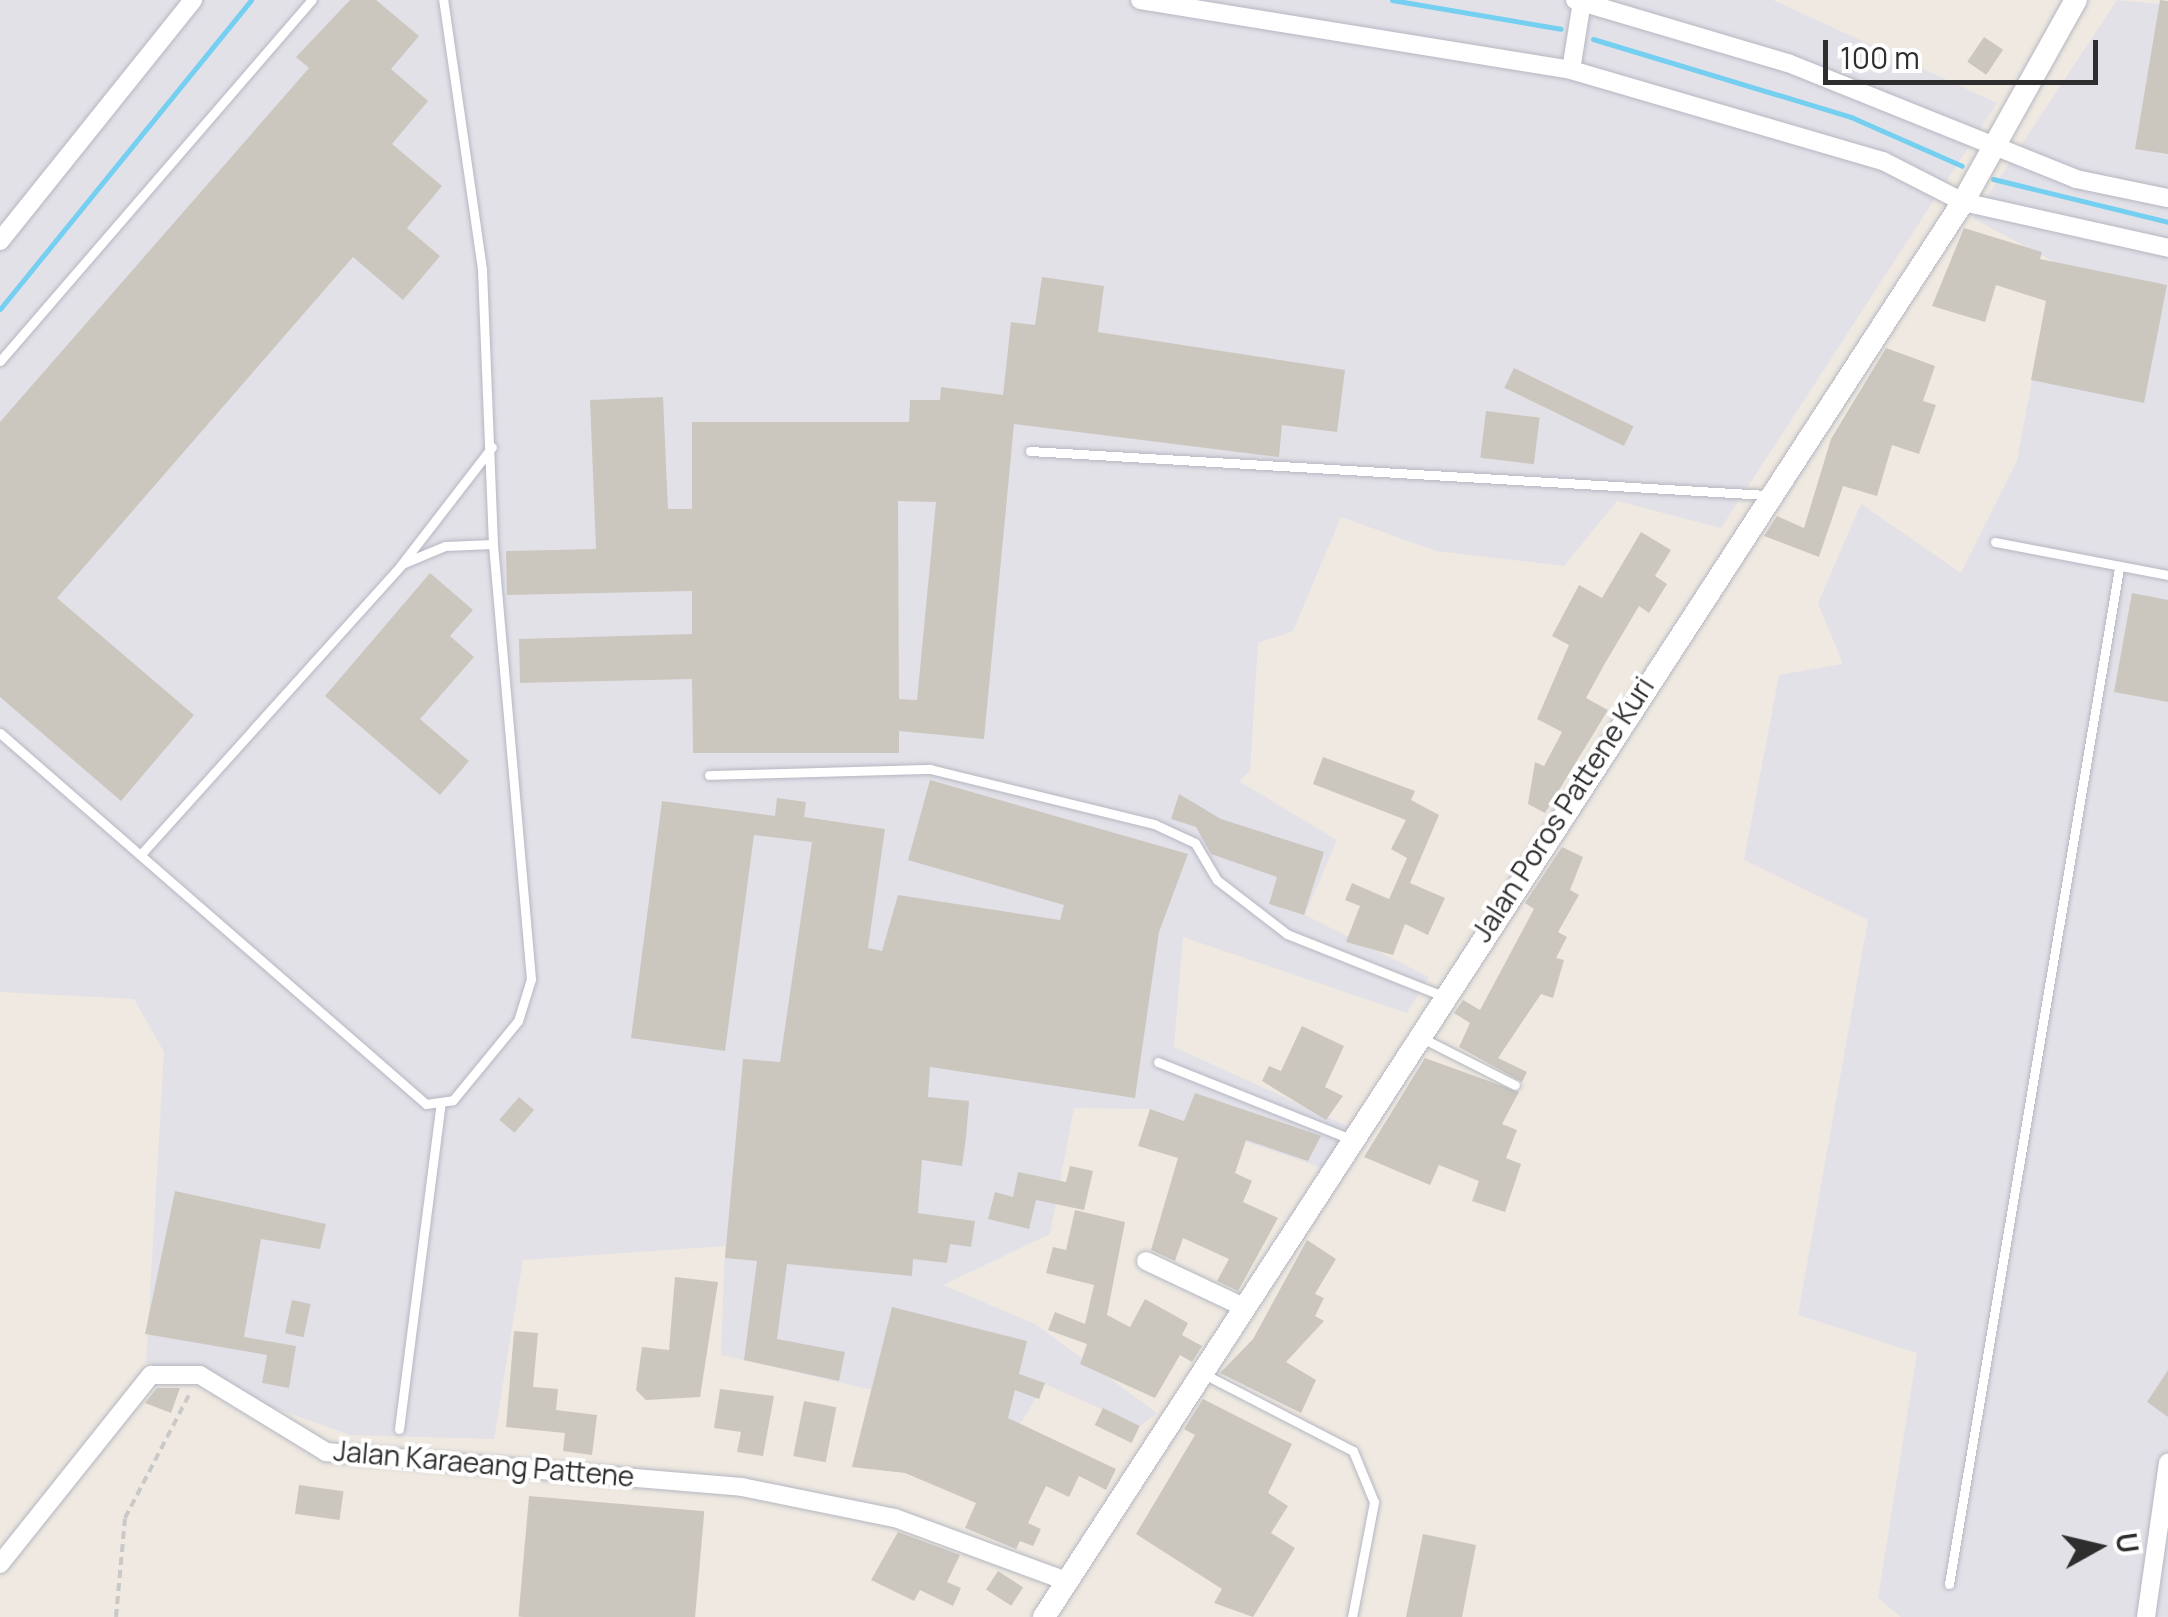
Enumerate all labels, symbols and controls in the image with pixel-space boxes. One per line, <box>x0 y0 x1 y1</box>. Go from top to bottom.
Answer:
scale bar <box>1828 20 2103 82</box>
text: 100 m <box>1840 37 1920 78</box>
street label: Jalan Poros Pattene Kuri <box>1464 670 1660 948</box>
street label: Jalan Karaeang Pattene <box>332 1433 636 1493</box>
north arrow <box>2048 1497 2148 1597</box>
text: U <box>2107 1530 2148 1555</box>

